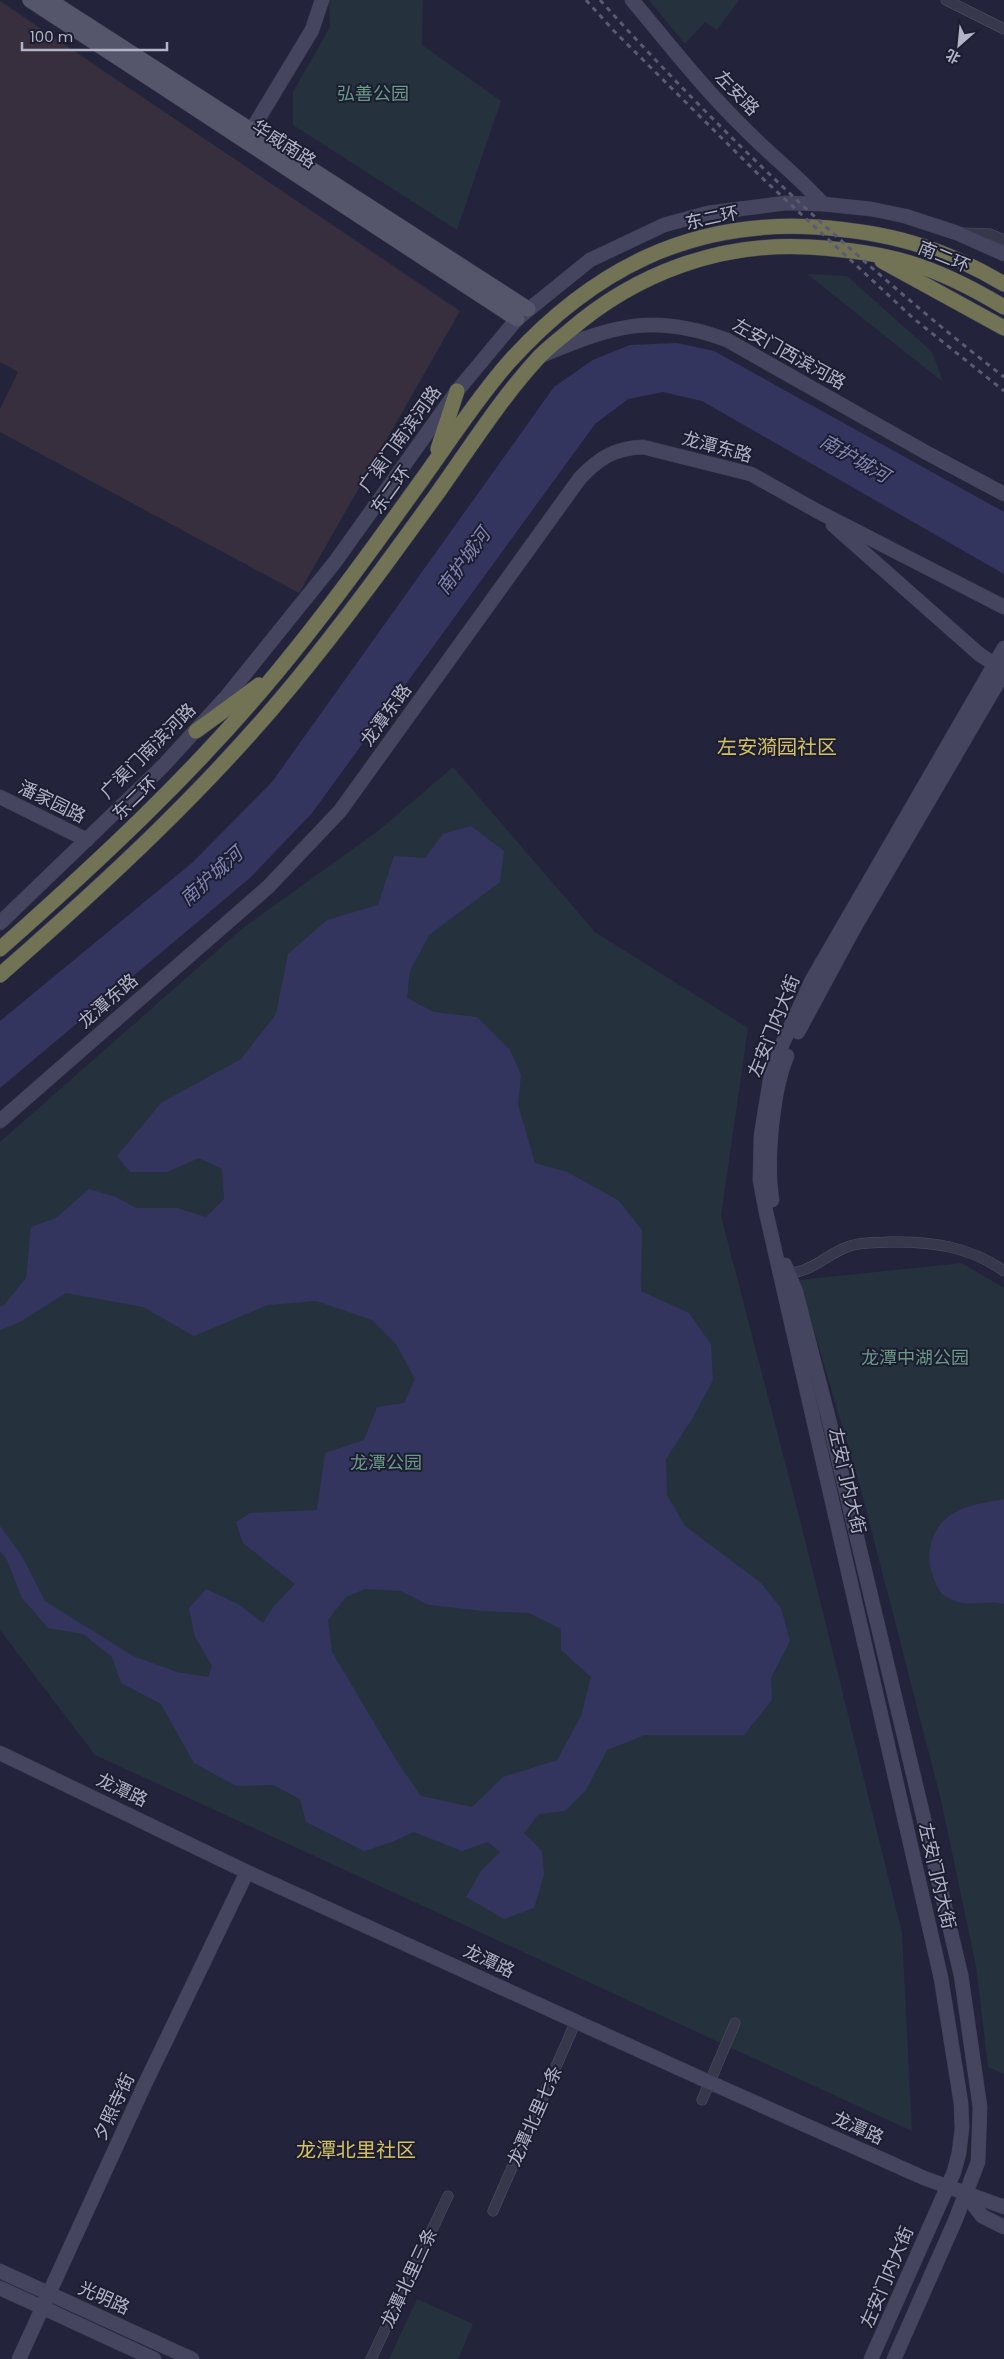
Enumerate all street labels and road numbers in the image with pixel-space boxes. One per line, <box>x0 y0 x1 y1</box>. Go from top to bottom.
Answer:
street label: 左安路 <box>710 65 765 121</box>
street label: 华威南路 <box>247 113 321 174</box>
street label: 东二环 <box>683 200 741 235</box>
street label: 南二环 <box>914 235 974 278</box>
street label: 左安门西滨河路 <box>728 312 850 395</box>
street label: 广渠门南滨河路 <box>352 380 447 497</box>
street label: 龙潭东路 <box>679 425 755 468</box>
street label: 东二环 <box>365 461 417 519</box>
street label: 龙潭东路 <box>354 678 417 751</box>
street label: 广渠门南滨河路 <box>94 697 201 804</box>
street label: 东二环 <box>107 770 163 825</box>
street label: 潘家园路 <box>14 775 90 829</box>
street label: 龙潭东路 <box>72 968 143 1034</box>
street label: 左安门内大街 <box>742 971 805 1081</box>
street label: 左安门内大街 <box>823 1425 872 1536</box>
street label: 龙潭路 <box>92 1767 152 1812</box>
street label: 左安门内大街 <box>913 1820 962 1931</box>
street label: 龙潭路 <box>459 1938 519 1983</box>
street label: 龙潭北里七条 <box>501 2061 568 2170</box>
street label: 夕照寺街 <box>87 2069 140 2145</box>
street label: 龙潭路 <box>828 2105 888 2150</box>
street label: 左安门内大街 <box>854 2222 919 2331</box>
street label: 龙潭北里三条 <box>374 2224 443 2332</box>
street label: 光明路 <box>74 2275 134 2320</box>

